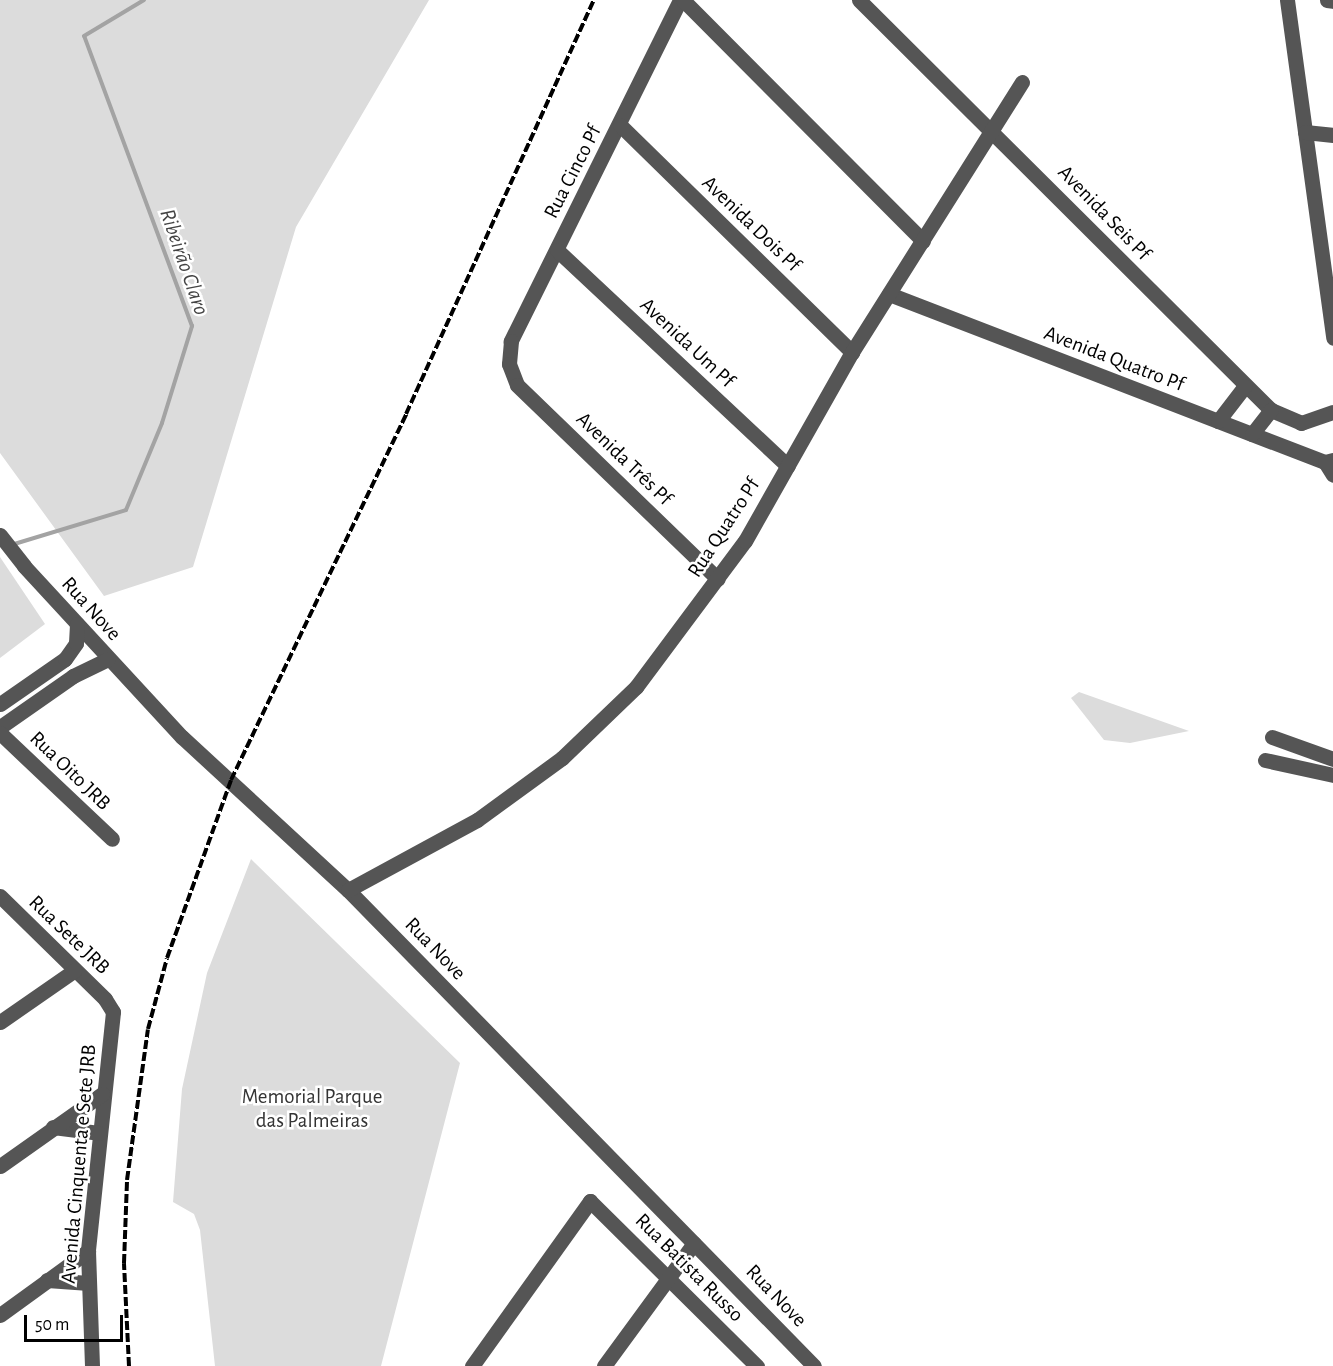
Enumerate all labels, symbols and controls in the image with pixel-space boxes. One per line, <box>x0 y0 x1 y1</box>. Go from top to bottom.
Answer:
street label: Rua Cinco Pf <box>539 121 607 223</box>
street label: Avenida Seis Pf <box>1052 160 1156 266</box>
street label: Avenida Dois Pf <box>696 171 806 277</box>
water label: Ribeirão Claro <box>154 205 214 319</box>
street label: Avenida Um Pf <box>634 293 740 393</box>
street label: Avenida Quatro Pf <box>1040 321 1188 397</box>
street label: Avenida Três Pf <box>571 407 677 511</box>
street label: Rua Quatro Pf <box>683 474 765 582</box>
street label: Rua Nove <box>56 572 126 646</box>
street label: Rua Oito JRB <box>24 726 116 816</box>
street label: Rua Sete JRB <box>23 890 115 980</box>
street label: Rua Nove <box>399 912 471 986</box>
street label: Avenida Cinquenta e Sete JRB <box>56 1043 102 1285</box>
park label: Memorial Parque das Palmeiras <box>242 1084 382 1134</box>
street label: Rua Batista Russo <box>629 1208 749 1328</box>
street label: Rua Nove <box>740 1259 812 1333</box>
scale bar <box>27 1303 126 1341</box>
text: 50 m <box>35 1316 69 1334</box>

